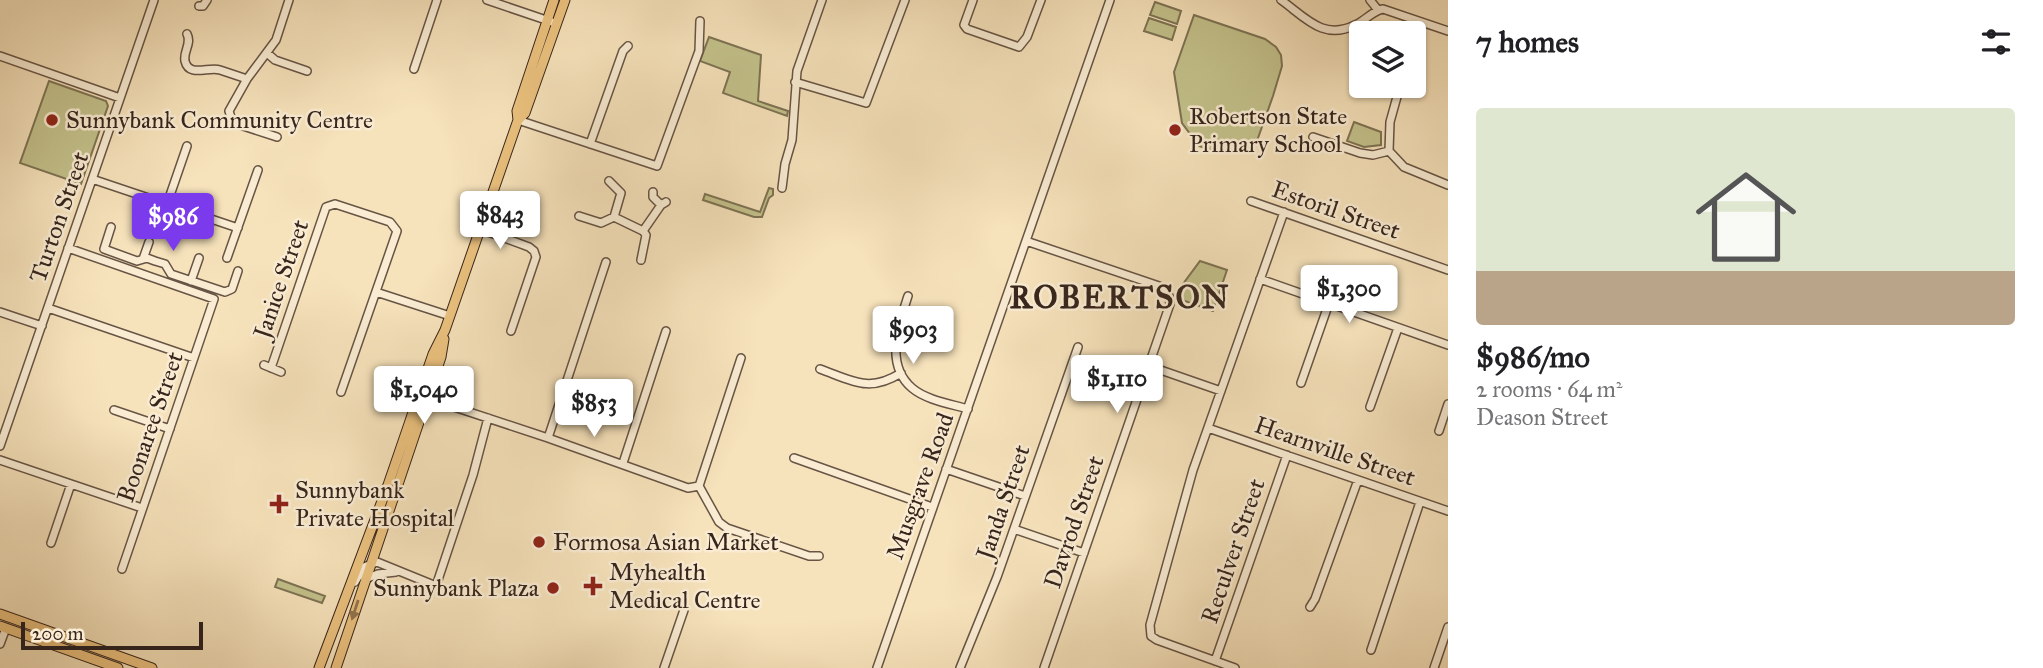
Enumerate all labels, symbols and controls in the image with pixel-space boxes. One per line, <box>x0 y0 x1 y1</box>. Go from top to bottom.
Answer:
map controls <box>1349 21 1426 98</box>
button: layers <box>1349 21 1426 98</box>
icon: filters <box>1977 23 2015 61</box>
text: 7 homes <box>1476 24 1579 60</box>
place label: Robertson State Primary School <box>1189 101 1347 159</box>
place label: Sunnybank Community Centre <box>66 105 373 135</box>
marker: Sunnybank Community Centre <box>44 112 60 128</box>
marker: Robertson State Primary School <box>1167 122 1183 138</box>
street label: Turton Street <box>23 147 96 286</box>
icon: home <box>1683 154 1809 280</box>
street label: Estoril Street <box>1268 174 1404 246</box>
pin: $843 <box>459 191 541 251</box>
pin: $986 <box>132 194 214 253</box>
text: $843 <box>476 200 524 228</box>
text: $986 <box>148 202 198 230</box>
street label: Janice Street <box>246 215 315 345</box>
pin: $1,300 <box>1292 266 1406 325</box>
text: $1,300 <box>1317 274 1381 302</box>
district label: ROBERTSON <box>1009 278 1231 317</box>
pin: $903 <box>872 306 954 366</box>
text: $903 <box>889 315 937 343</box>
text: $986/mo <box>1476 339 1590 375</box>
street label: Boonaree Street <box>110 347 190 506</box>
pin: $1,110 <box>1060 356 1174 415</box>
text: $1,110 <box>1087 364 1147 392</box>
pin: $1,040 <box>367 366 481 426</box>
text: $1,040 <box>390 375 458 403</box>
text: 2 rooms · 64 m² <box>1476 375 1622 403</box>
pin: $853 <box>553 380 635 439</box>
text: $853 <box>571 388 617 416</box>
text: Deason Street <box>1476 403 1608 431</box>
street label: Musgrave Road <box>880 409 960 563</box>
street label: Hearnville Street <box>1251 409 1420 493</box>
street label: Janda Street <box>968 440 1037 566</box>
street label: Davrod Street <box>1037 451 1111 592</box>
street label: Reculver Street <box>1194 474 1272 627</box>
place label: Sunnybank Private Hospital <box>295 475 455 533</box>
marker: Sunnybank Private Hospital <box>269 494 289 514</box>
place label: Formosa Asian Market <box>553 527 779 557</box>
marker: Formosa Asian Market <box>531 534 547 550</box>
place label: Myhealth Medical Centre <box>609 557 761 615</box>
place label: Sunnybank Plaza <box>373 573 540 603</box>
marker: Myhealth Medical Centre <box>583 576 603 596</box>
marker: Sunnybank Plaza <box>545 580 561 596</box>
one-way arrow <box>349 599 360 620</box>
scale bar <box>21 619 203 651</box>
text: 200 m <box>32 622 84 645</box>

